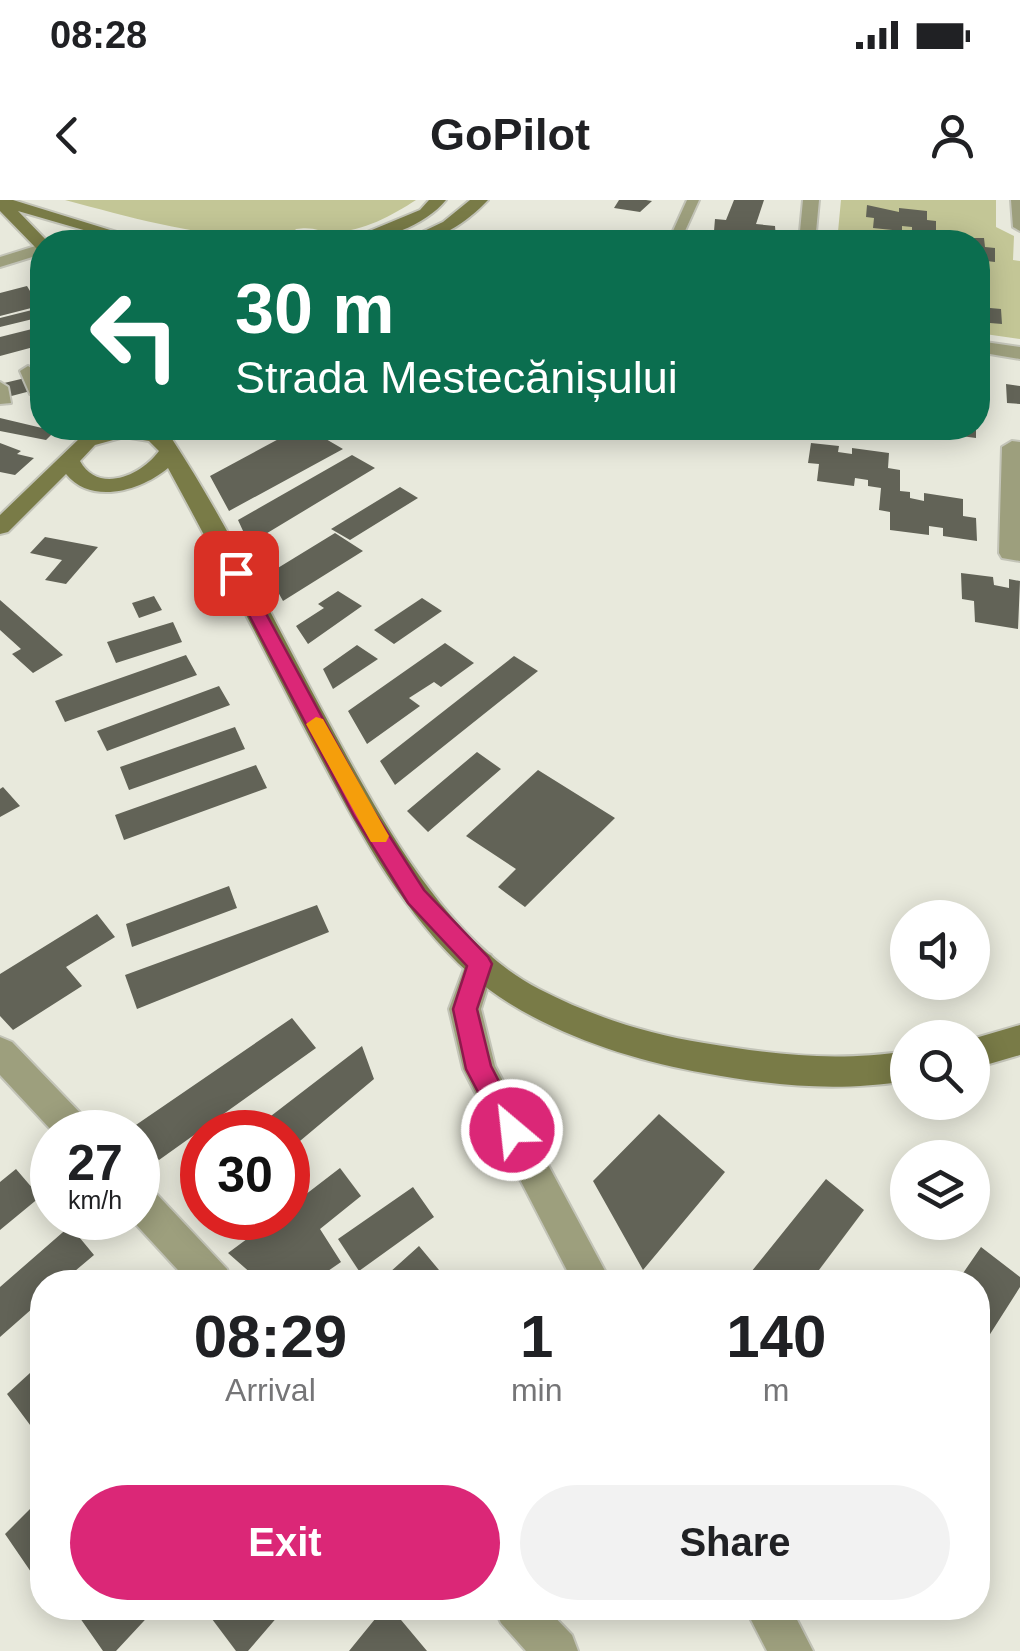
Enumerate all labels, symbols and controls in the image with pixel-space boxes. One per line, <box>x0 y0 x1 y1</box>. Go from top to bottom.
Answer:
text: 08:28 <box>50 14 147 56</box>
icon: back <box>40 108 95 163</box>
icon: person <box>925 108 980 163</box>
text: GoPilot <box>430 109 590 160</box>
icon: left <box>70 270 200 400</box>
text: 30 m <box>235 270 395 348</box>
text: Strada Mestecănișului <box>235 352 678 403</box>
pin <box>194 531 279 616</box>
icon: arrive <box>209 546 264 601</box>
map controls <box>890 900 990 1240</box>
button: sound <box>890 900 990 1000</box>
button: search <box>890 1020 990 1120</box>
position arrow <box>460 1078 564 1182</box>
speed limit sign: 30 <box>180 1110 310 1240</box>
text: 27 <box>67 1135 123 1191</box>
button: layers <box>890 1140 990 1240</box>
text: km/h <box>68 1186 122 1214</box>
text: 08:29 <box>194 1303 347 1370</box>
text: 1 <box>520 1303 553 1370</box>
text: 140 <box>726 1303 826 1370</box>
text: Arrival <box>225 1372 316 1408</box>
text: min <box>511 1372 562 1408</box>
text: m <box>763 1372 790 1408</box>
button: Exit <box>70 1485 500 1600</box>
button: Share <box>520 1485 950 1600</box>

